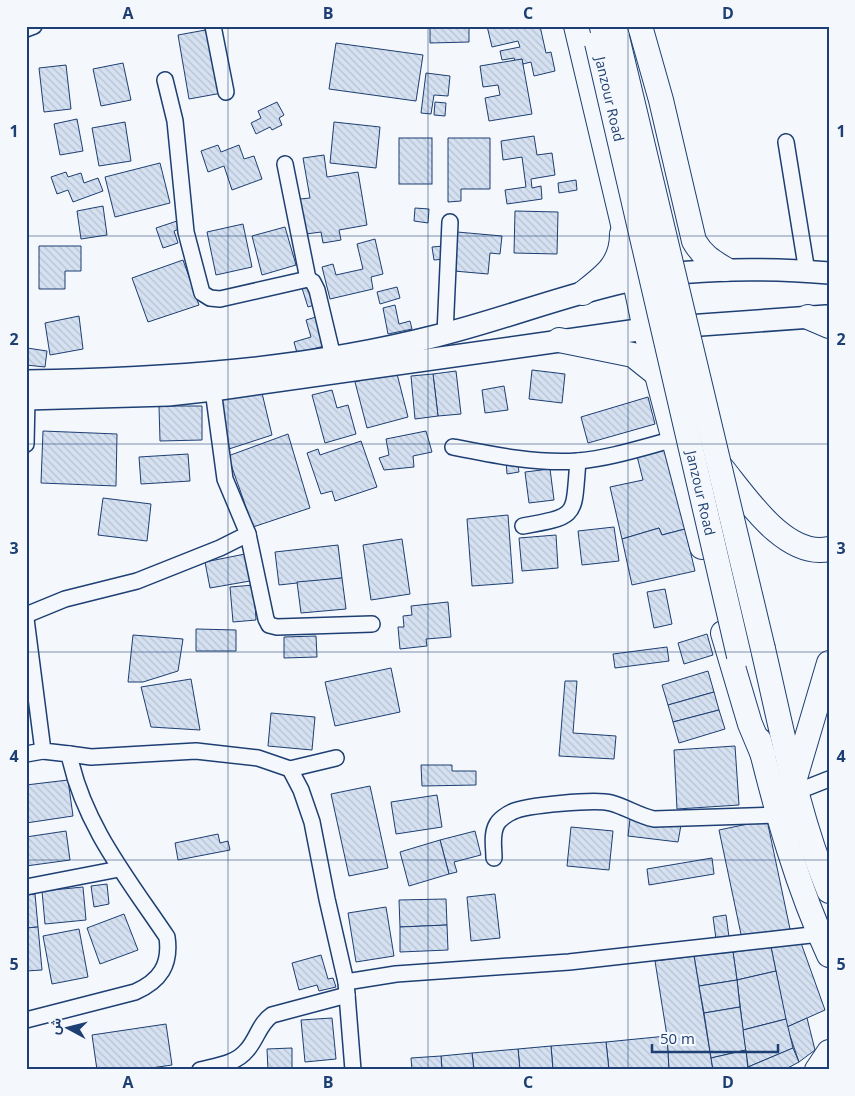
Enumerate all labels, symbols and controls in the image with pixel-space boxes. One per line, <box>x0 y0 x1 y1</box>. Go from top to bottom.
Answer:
text: A <box>122 2 134 24</box>
text: B <box>323 2 333 24</box>
text: C <box>523 2 533 24</box>
text: D <box>722 2 734 24</box>
street label: Janzour Road <box>591 53 629 143</box>
text: 1 <box>9 120 19 142</box>
text: 1 <box>836 120 846 142</box>
text: 2 <box>9 328 19 350</box>
text: 2 <box>836 328 846 350</box>
street label: Janzour Road <box>682 447 720 537</box>
text: 3 <box>9 537 19 559</box>
text: 3 <box>836 537 846 559</box>
text: 4 <box>9 745 19 767</box>
text: 4 <box>836 745 846 767</box>
text: 5 <box>9 953 19 975</box>
text: 5 <box>836 953 846 975</box>
north arrow <box>42 1004 92 1054</box>
text: ش <box>44 1017 65 1036</box>
scale bar <box>652 1021 779 1053</box>
text: 50 m <box>660 1028 695 1048</box>
text: A <box>122 1071 134 1093</box>
text: B <box>323 1071 333 1093</box>
text: C <box>523 1071 533 1093</box>
text: D <box>722 1071 734 1093</box>

